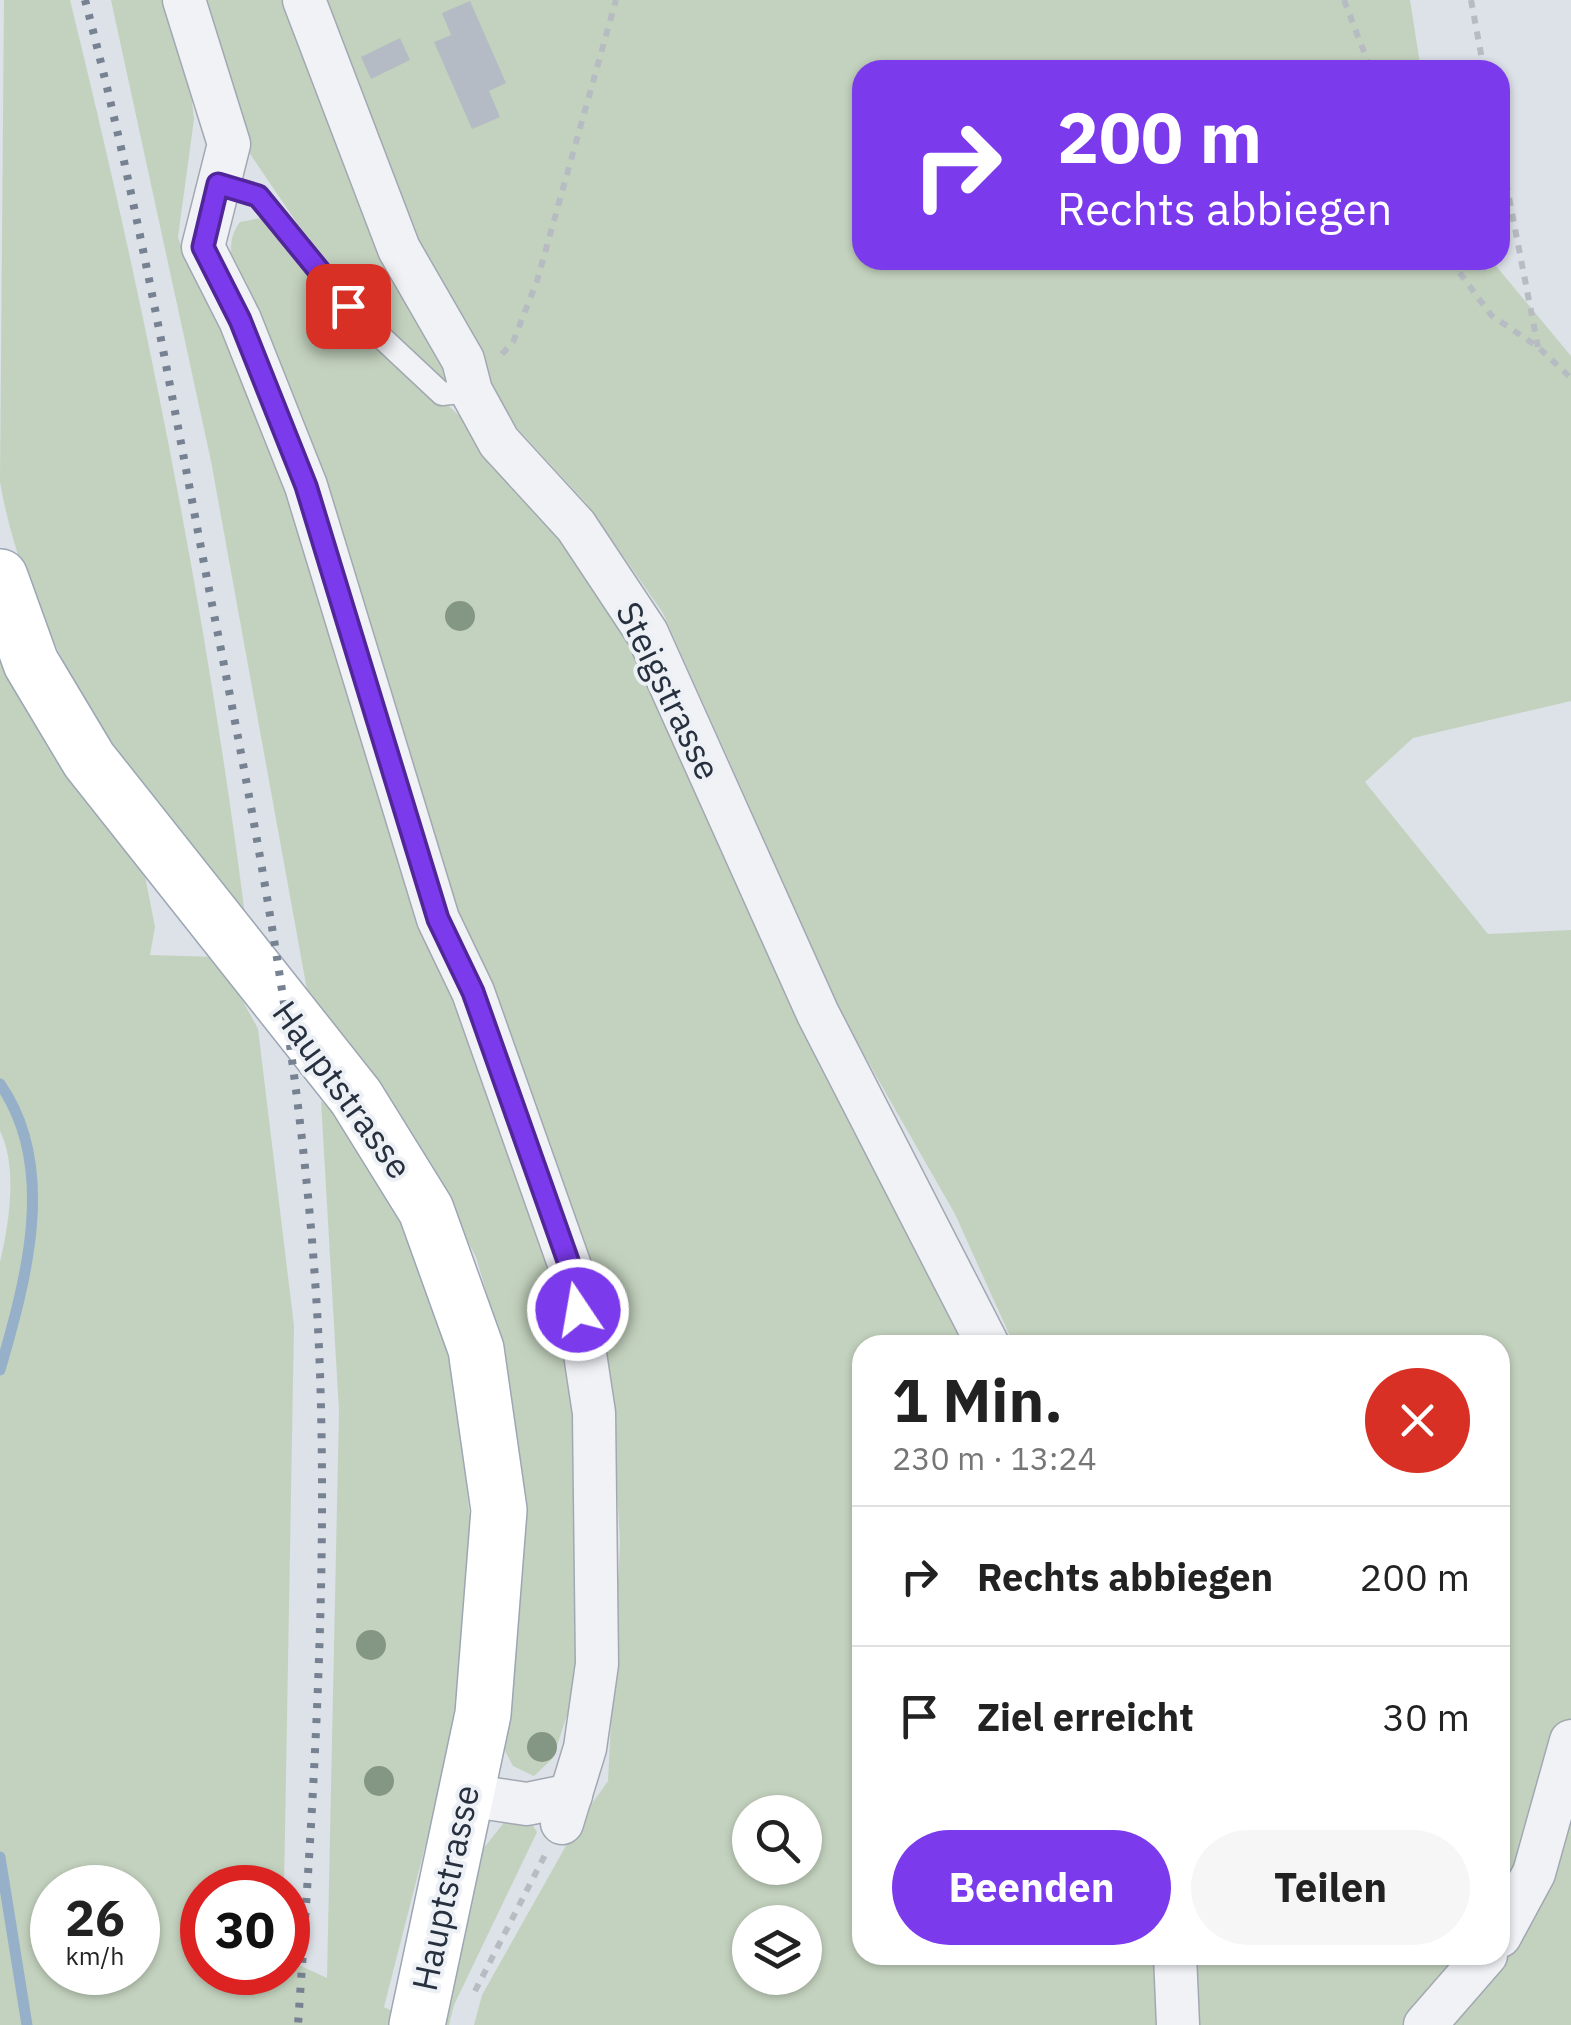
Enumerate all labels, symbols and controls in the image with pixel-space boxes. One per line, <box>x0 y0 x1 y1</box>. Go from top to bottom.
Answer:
text: 200 m <box>1057 91 1262 182</box>
icon: right <box>892 100 1022 230</box>
text: Rechts abbiegen <box>1057 179 1392 237</box>
pin <box>306 264 391 349</box>
icon: arrive <box>321 279 376 334</box>
street label: Steigstrasse <box>606 594 732 787</box>
street label: Hauptstrasse <box>263 991 423 1188</box>
position arrow <box>526 1258 630 1362</box>
text: 1 Min. <box>892 1360 1063 1439</box>
button: close <box>1365 1368 1470 1473</box>
text: 230 m · 13:24 <box>892 1437 1097 1479</box>
icon: right <box>892 1549 947 1604</box>
text: Rechts abbiegen <box>977 1552 1273 1601</box>
text: 200 m <box>1359 1552 1470 1601</box>
icon: arrive <box>892 1689 947 1744</box>
text: Ziel erreicht <box>977 1692 1194 1741</box>
text: 30 m <box>1382 1692 1470 1741</box>
street label: Hauptstrasse <box>401 1781 489 1995</box>
map controls <box>732 1795 822 1995</box>
button: search <box>732 1795 822 1885</box>
button: Beenden <box>892 1830 1171 1945</box>
button: Teilen <box>1191 1830 1470 1945</box>
speed limit sign: 30 <box>180 1865 310 1995</box>
text: 26 <box>65 1885 125 1950</box>
button: layers <box>732 1905 822 1995</box>
text: km/h <box>66 1939 124 1972</box>

